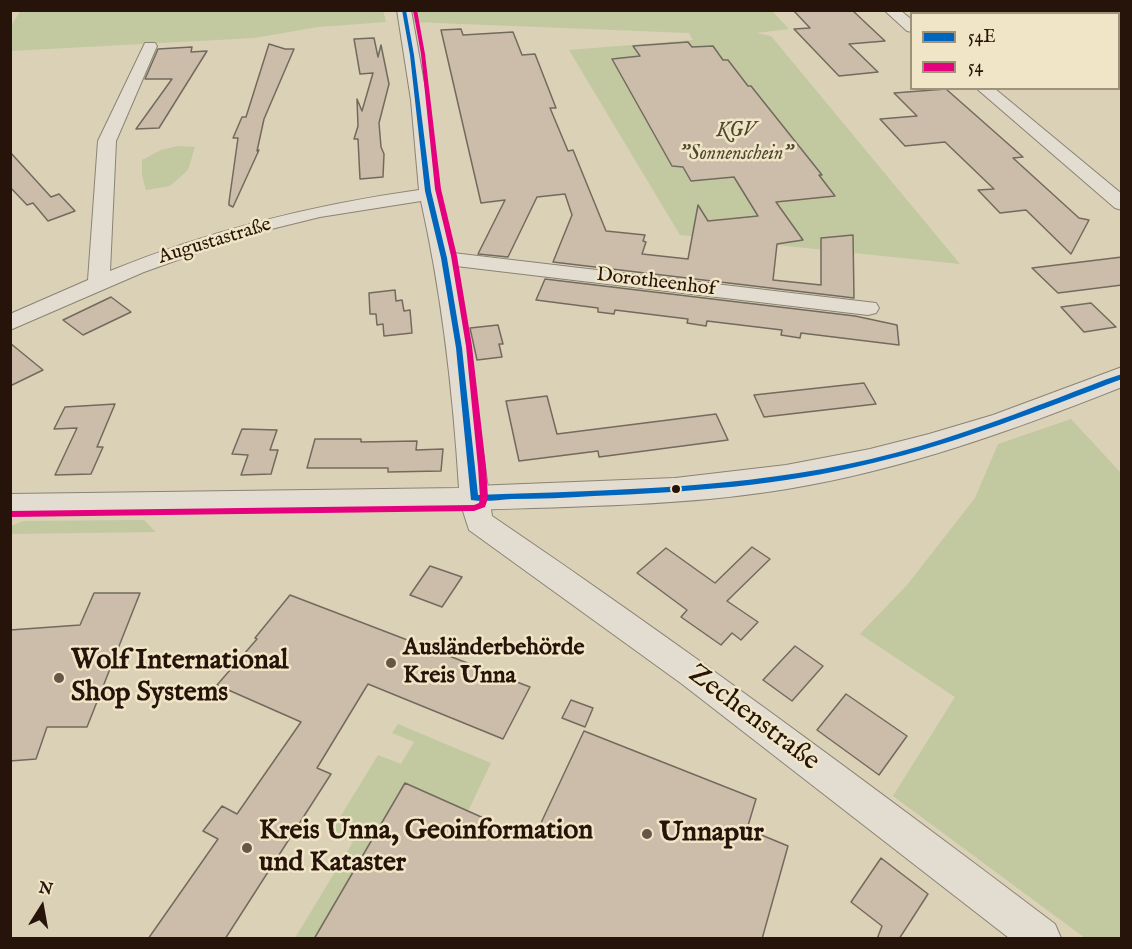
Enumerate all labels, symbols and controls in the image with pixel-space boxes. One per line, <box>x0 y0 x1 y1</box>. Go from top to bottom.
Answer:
legend <box>910 12 1120 90</box>
text: 54E <box>968 26 996 49</box>
text: 54 <box>968 56 983 79</box>
park label: KGV "Sonnenschein" <box>679 120 793 167</box>
street label: Augustastraße <box>156 213 274 271</box>
street label: Dorotheenhof <box>595 264 717 302</box>
unlabelled marker <box>670 483 682 495</box>
place label: Ausländerbehörde Kreis Unna <box>403 635 584 691</box>
place label: Wolf International Shop Systems <box>71 645 288 711</box>
marker: Ausländerbehörde Kreis Unna <box>384 656 398 670</box>
street label: Zechenstraße <box>681 659 825 779</box>
marker: Wolf International Shop Systems <box>52 671 66 685</box>
place label: Kreis Unna, Geoinformation und Kataster <box>259 815 593 881</box>
place label: Unnapur <box>659 817 764 851</box>
marker: Unnapur <box>640 827 654 841</box>
marker: Kreis Unna, Geoinformation und Kataster <box>240 841 254 855</box>
north arrow <box>12 877 72 937</box>
text: N <box>37 878 54 900</box>

